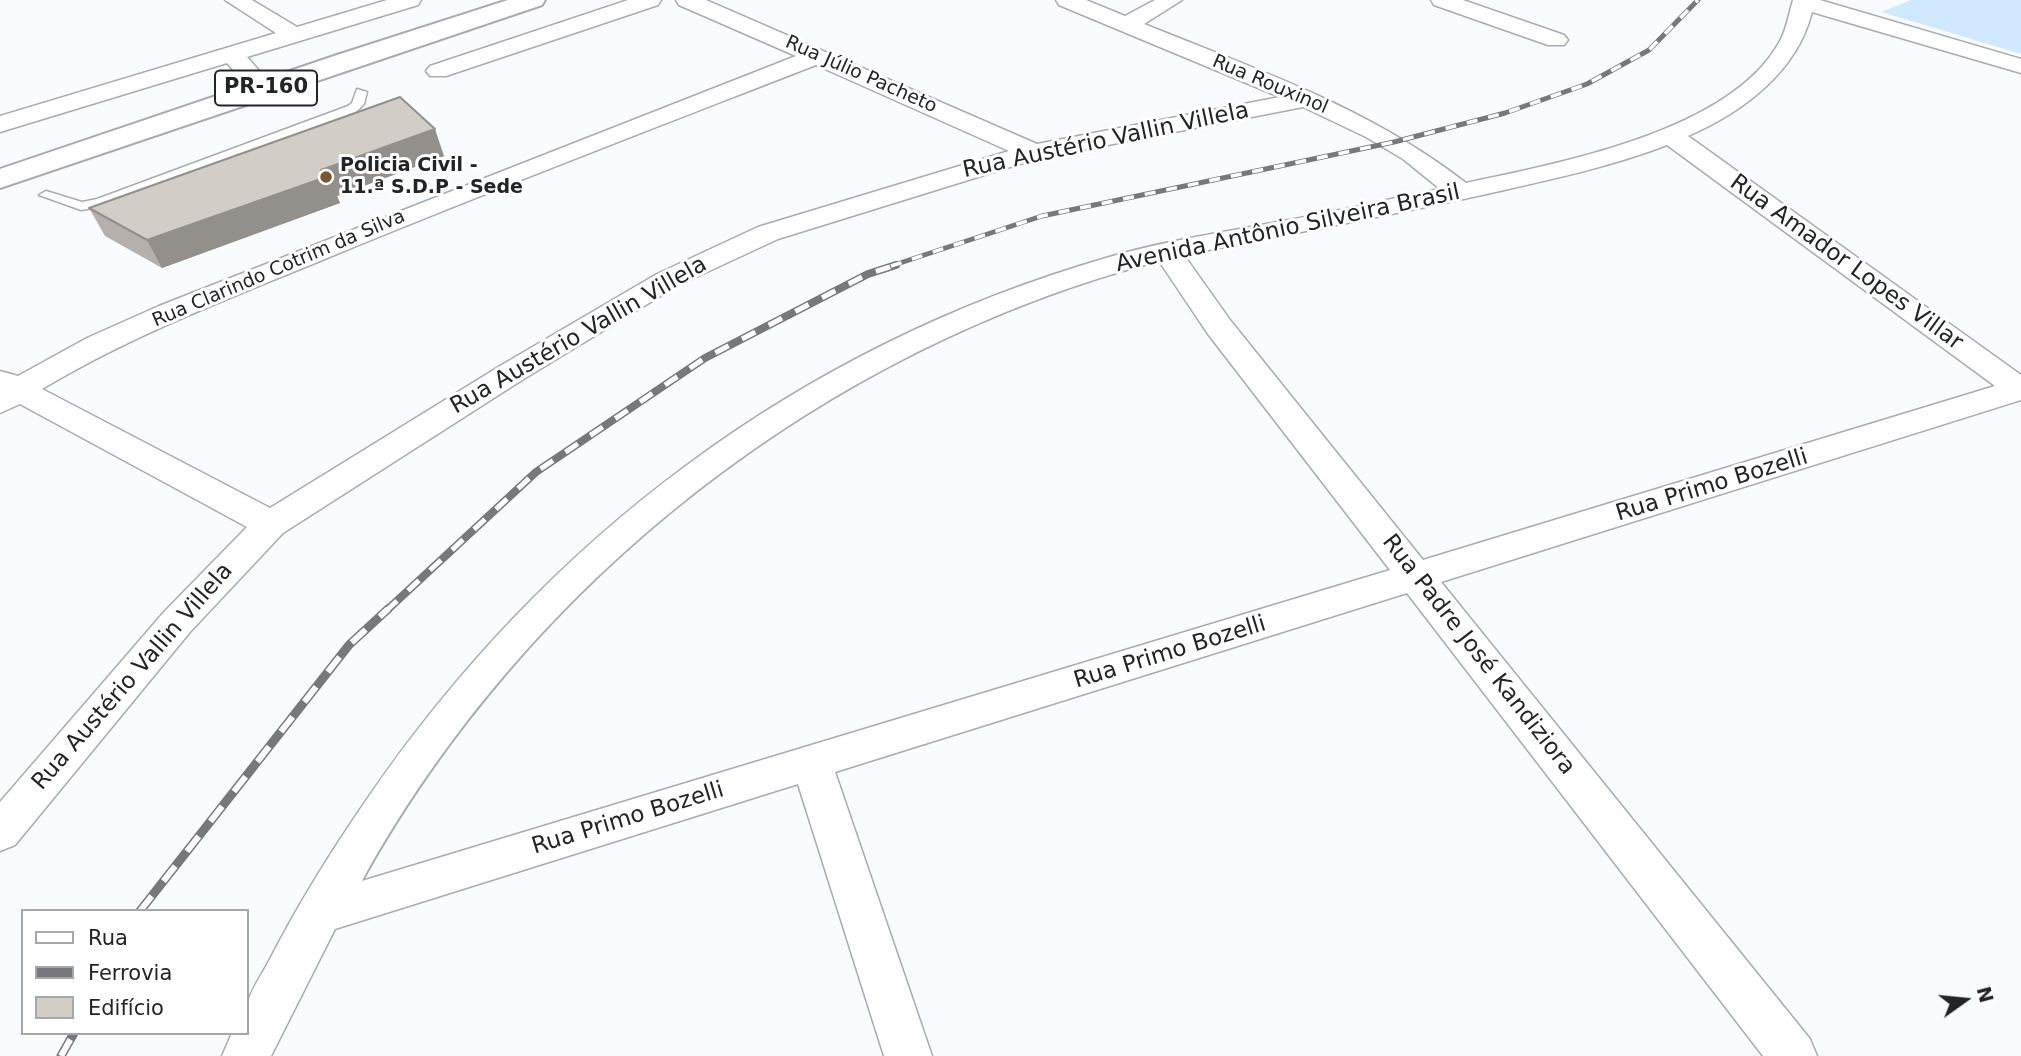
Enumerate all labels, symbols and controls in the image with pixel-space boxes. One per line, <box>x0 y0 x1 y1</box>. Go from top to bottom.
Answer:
street label: Rua Júlio Pacheto <box>782 31 940 119</box>
street label: Rua Rouxinol <box>1209 50 1331 120</box>
road number: PR-160 <box>215 70 317 106</box>
street label: Rua Austério Vallin Villela <box>960 97 1252 185</box>
place label: Policia Civil - 11.ª S.D.P - Sede <box>340 155 523 199</box>
marker: Policia Civil - 11.ª S.D.P - Sede <box>318 169 334 185</box>
street label: Rua Amador Lopes Villar <box>1724 169 1968 357</box>
street label: Avenida Antônio Silveira Brasil <box>1113 179 1463 279</box>
street label: Rua Clarindo Cotrim da Silva <box>149 205 409 333</box>
street label: Rua Austério Vallin Villela <box>446 251 712 421</box>
street label: Rua Primo Bozelli <box>1613 444 1811 528</box>
street label: Rua Padre José Kandiziora <box>1376 529 1580 781</box>
street label: Rua Austério Vallin Villela <box>27 558 239 796</box>
street label: Rua Primo Bozelli <box>1071 611 1269 695</box>
street label: Rua Primo Bozelli <box>529 777 727 861</box>
legend <box>21 909 248 1035</box>
text: Rua <box>88 926 128 950</box>
text: Ferrovia <box>88 961 172 985</box>
north arrow <box>1930 965 2000 1035</box>
text: N <box>1973 984 1998 1005</box>
text: Edifício <box>88 996 164 1020</box>

